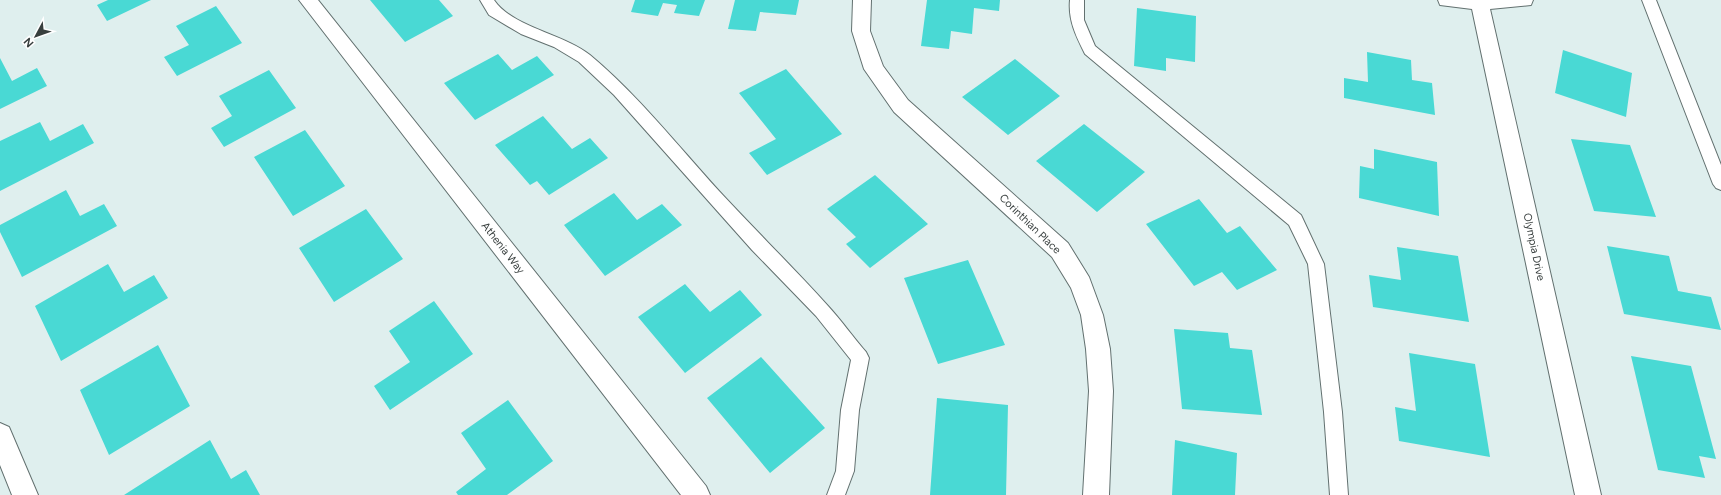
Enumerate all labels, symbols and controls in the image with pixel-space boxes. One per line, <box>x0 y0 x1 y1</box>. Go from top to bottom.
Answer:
north arrow <box>16 16 56 56</box>
text: N <box>21 35 37 50</box>
street label: Corinthian Place <box>997 191 1063 257</box>
street label: Olympia Drive <box>1520 212 1548 282</box>
street label: Athenia Way <box>479 219 527 277</box>

